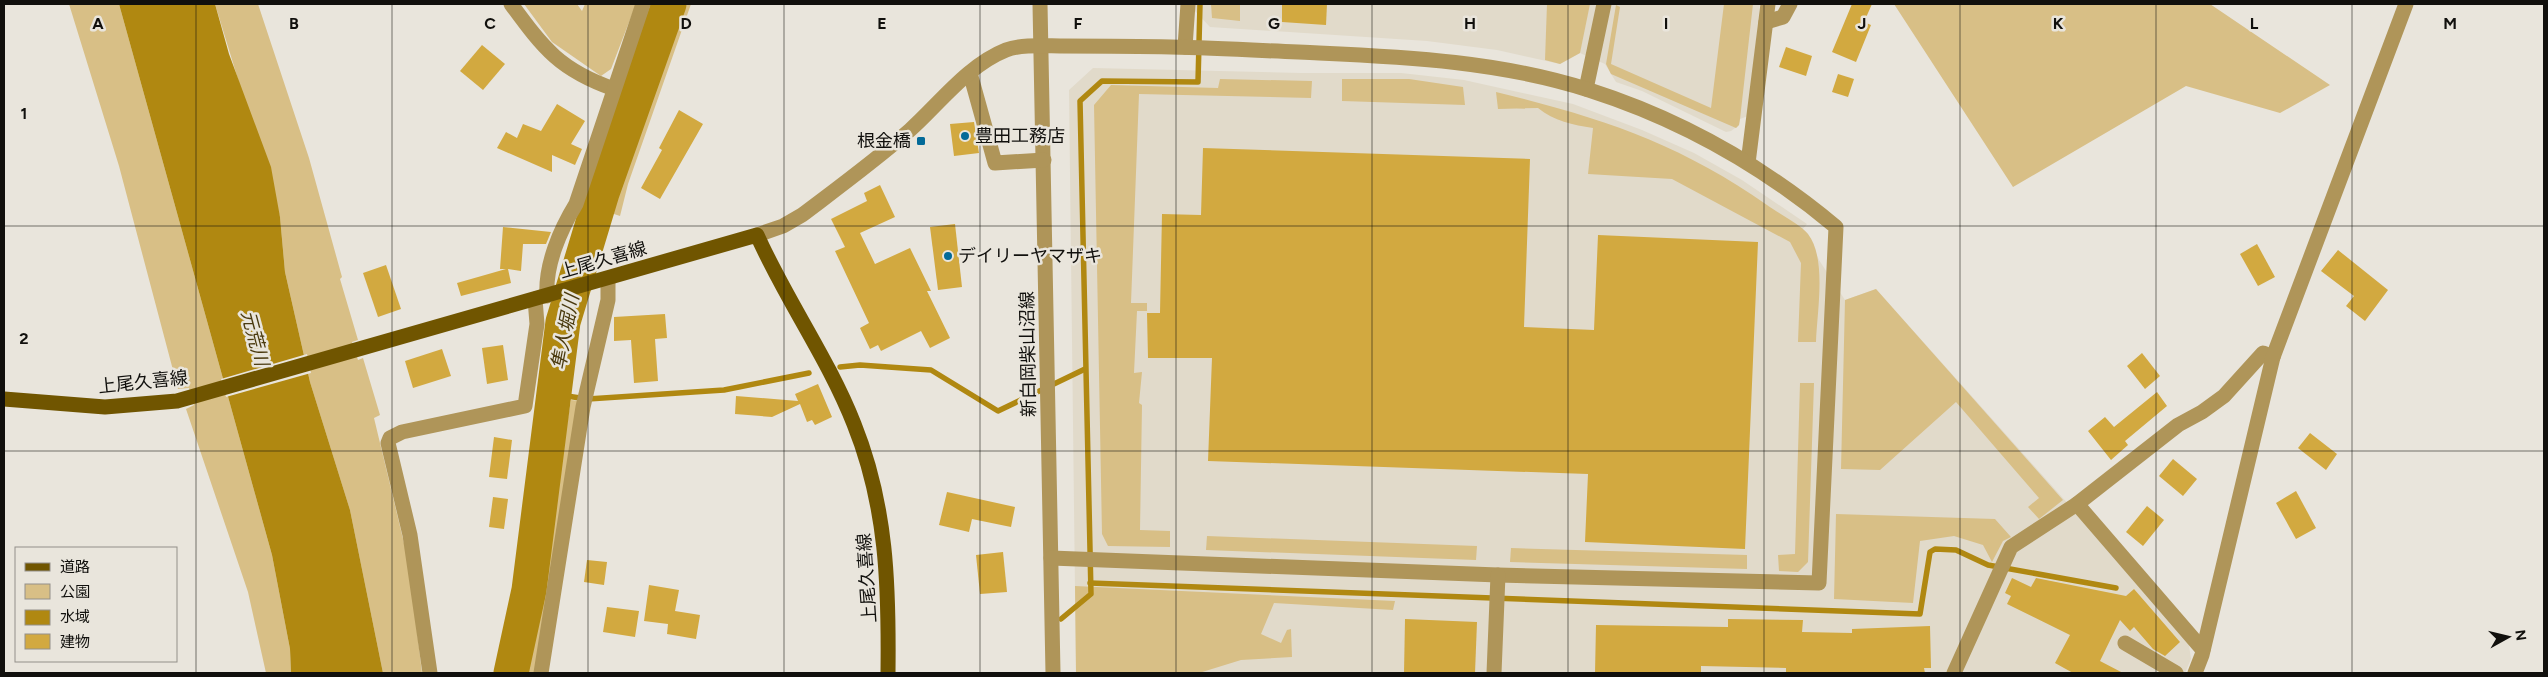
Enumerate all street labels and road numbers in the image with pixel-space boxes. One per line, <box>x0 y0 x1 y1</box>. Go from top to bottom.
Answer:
street label: 上尾久喜線 <box>557 237 649 283</box>
street label: 新白岡柴山沼線 <box>1016 291 1040 417</box>
street label: 上尾久喜線 <box>97 366 189 398</box>
street label: 上尾久喜線 <box>853 532 881 624</box>

